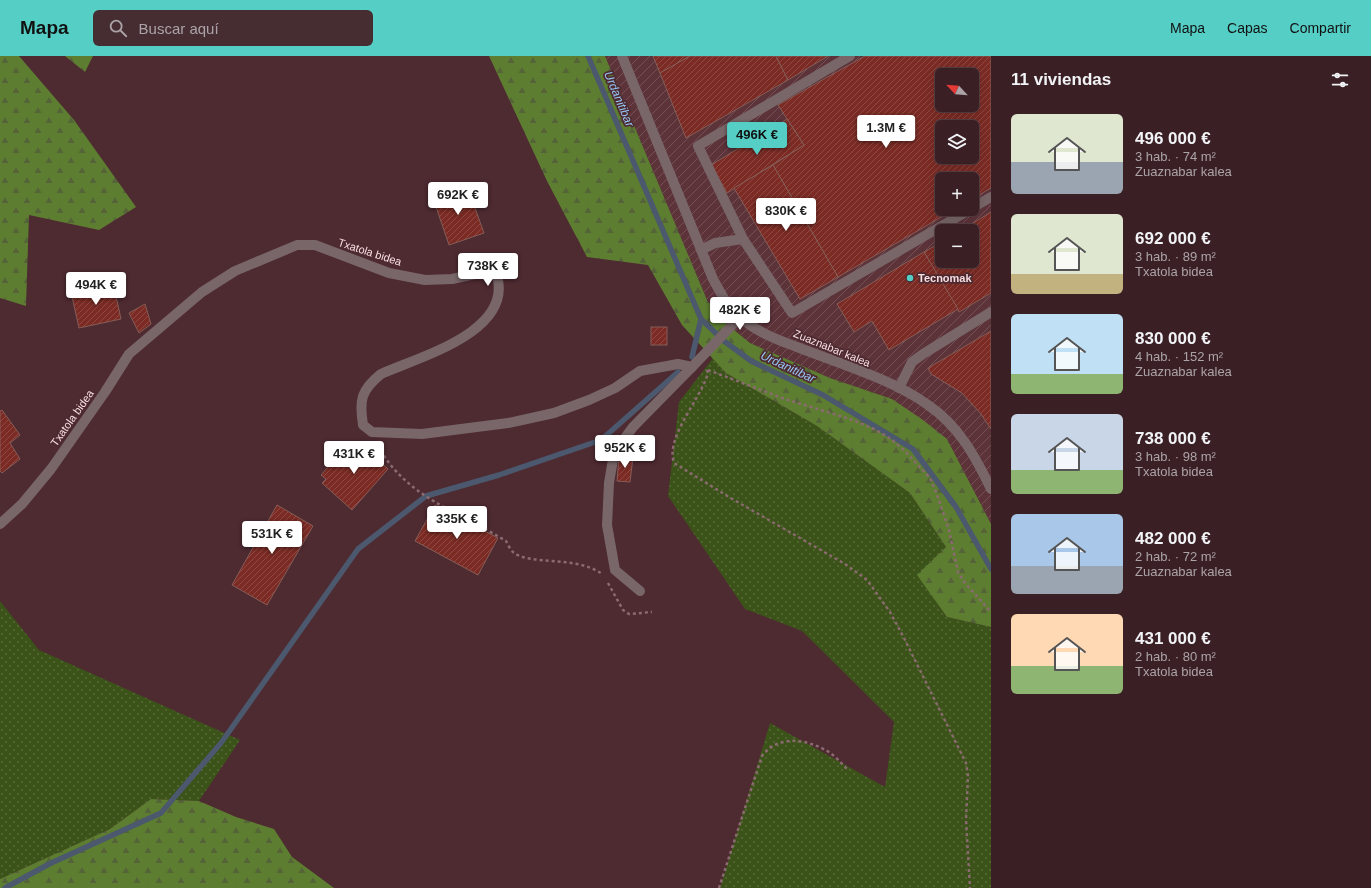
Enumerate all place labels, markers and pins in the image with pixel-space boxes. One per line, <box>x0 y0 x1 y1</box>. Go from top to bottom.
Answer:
pin: 1.3M € <box>853 115 919 149</box>
pin: 496K € <box>724 122 790 156</box>
pin: 692K € <box>425 182 491 216</box>
pin: 830K € <box>753 198 819 232</box>
pin: 738K € <box>455 253 521 287</box>
pin: 494K € <box>63 272 129 306</box>
place label: Tecnomak <box>918 272 972 284</box>
marker: Tecnomak <box>905 273 915 283</box>
pin: 482K € <box>707 297 773 331</box>
pin: 952K € <box>592 435 658 469</box>
pin: 431K € <box>321 441 387 475</box>
pin: 335K € <box>424 506 490 540</box>
pin: 531K € <box>239 521 305 555</box>

